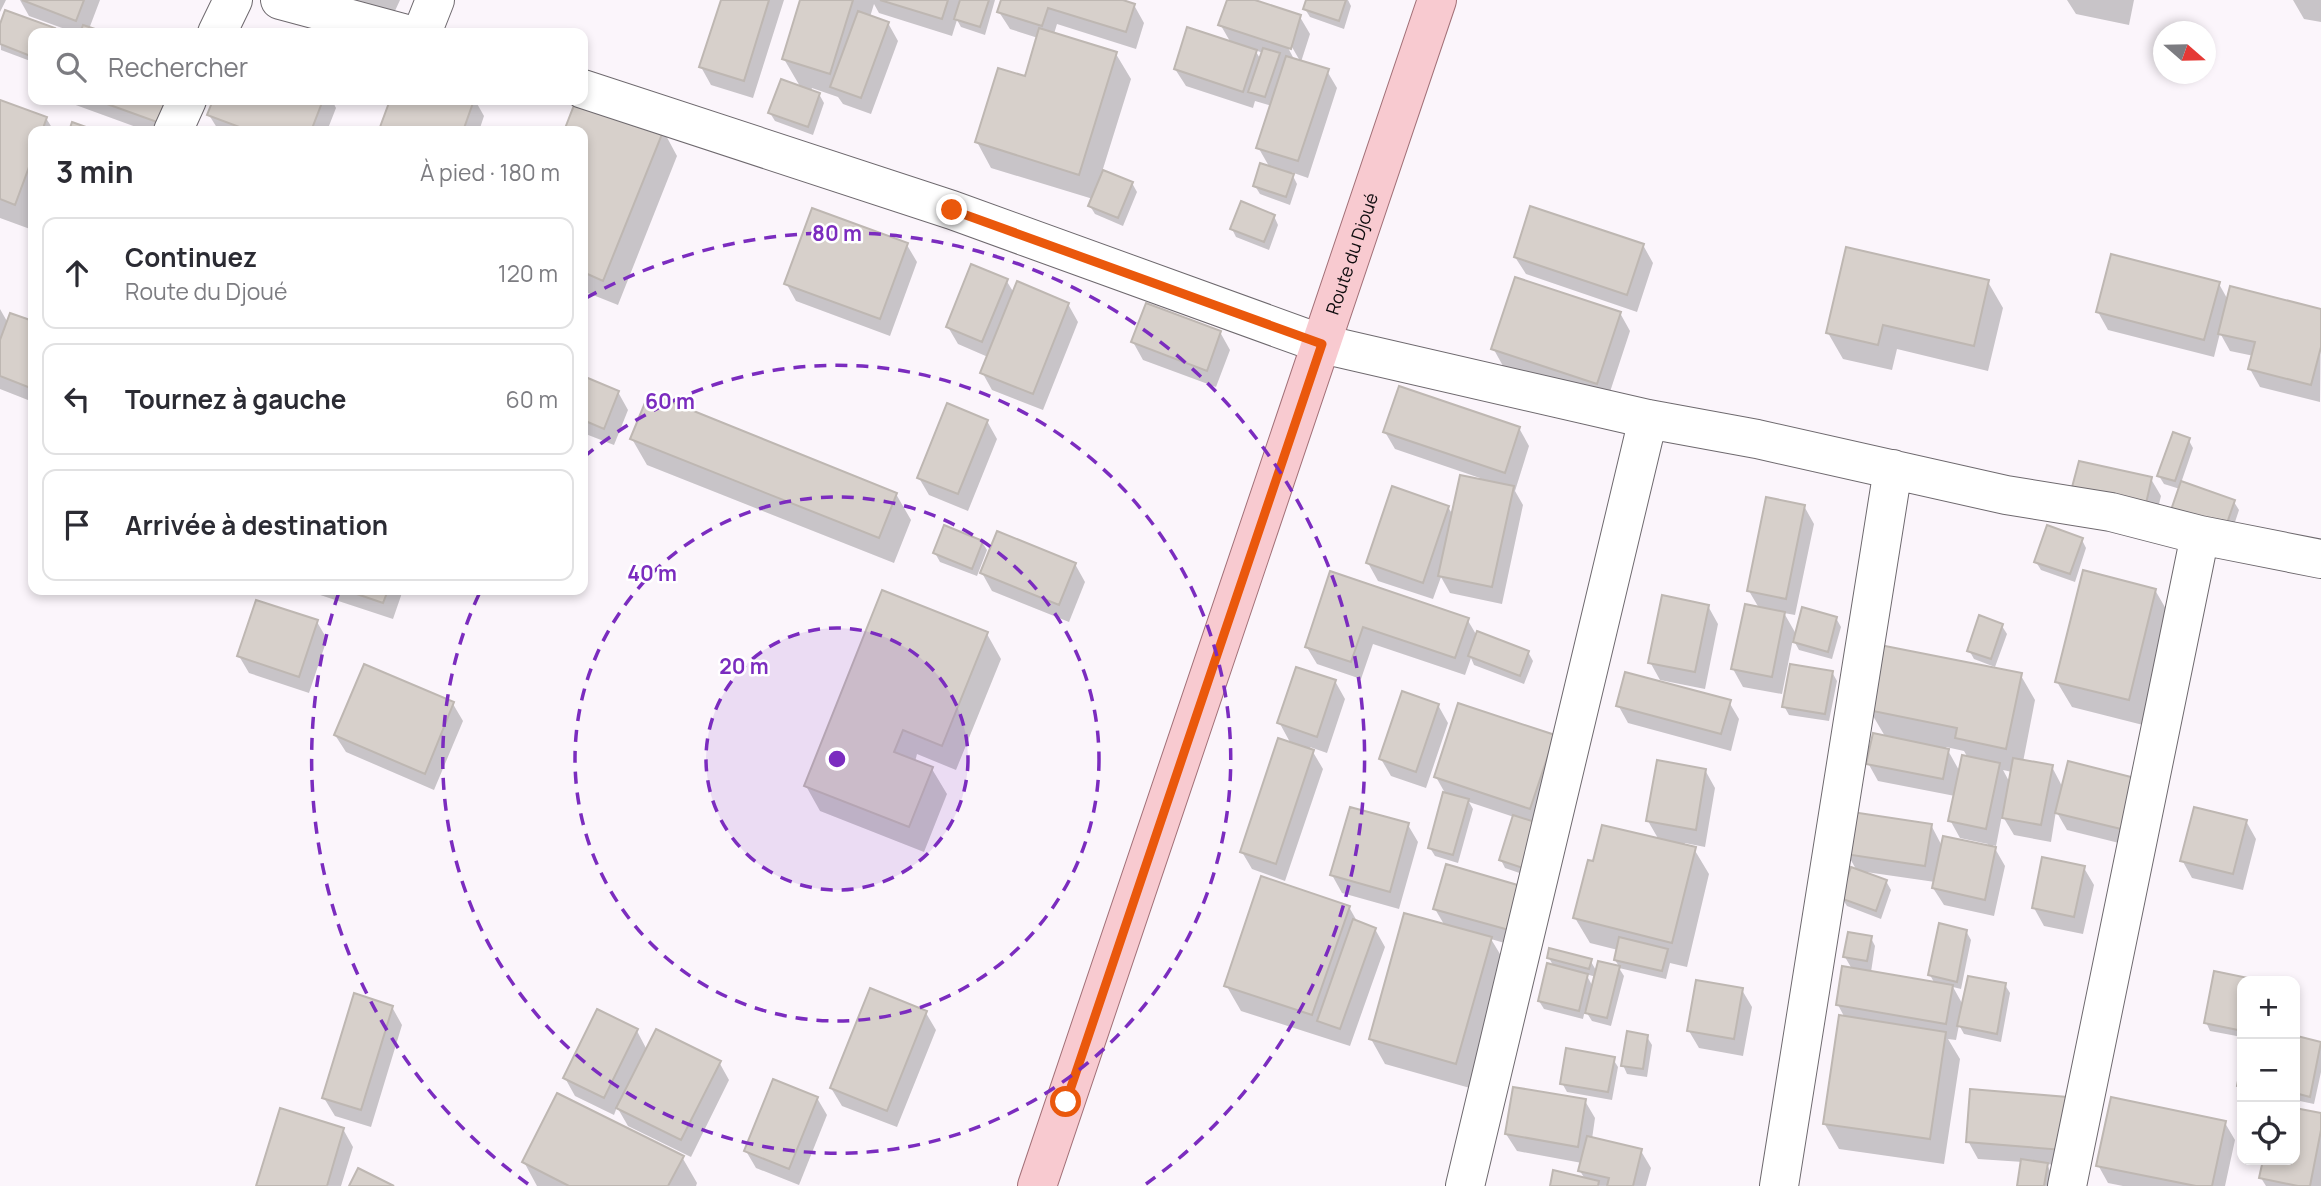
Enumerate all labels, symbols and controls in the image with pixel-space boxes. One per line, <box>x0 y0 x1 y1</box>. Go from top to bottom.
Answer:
north arrow <box>2153 21 2216 84</box>
search box <box>28 28 588 105</box>
icon: search <box>52 48 90 86</box>
text: Rechercher <box>108 49 248 85</box>
text: 3 min <box>56 151 134 192</box>
text: À pied · 180 m <box>420 156 560 188</box>
street label: Route du Djoué <box>1320 190 1383 318</box>
route end <box>936 194 967 225</box>
text: 80 m <box>812 219 862 247</box>
text: Continuez <box>125 239 257 275</box>
icon: ahead <box>58 254 96 292</box>
text: 120 m <box>498 257 558 289</box>
text: Route du Djoué <box>125 275 287 307</box>
icon: left <box>58 380 96 418</box>
text: Tournez à gauche <box>125 381 346 417</box>
text: 60 m <box>506 383 558 415</box>
text: 60 m <box>645 387 695 415</box>
icon: arrive <box>58 506 96 544</box>
text: Arrivée à destination <box>125 507 388 543</box>
text: 40 m <box>627 559 677 587</box>
text: 20 m <box>719 652 769 680</box>
centre of rings <box>825 747 849 771</box>
map controls <box>2237 976 2300 1165</box>
button: + <box>2237 976 2300 1039</box>
button: − <box>2237 1039 2300 1102</box>
route start <box>1050 1086 1081 1117</box>
button: locate <box>2237 1102 2300 1165</box>

